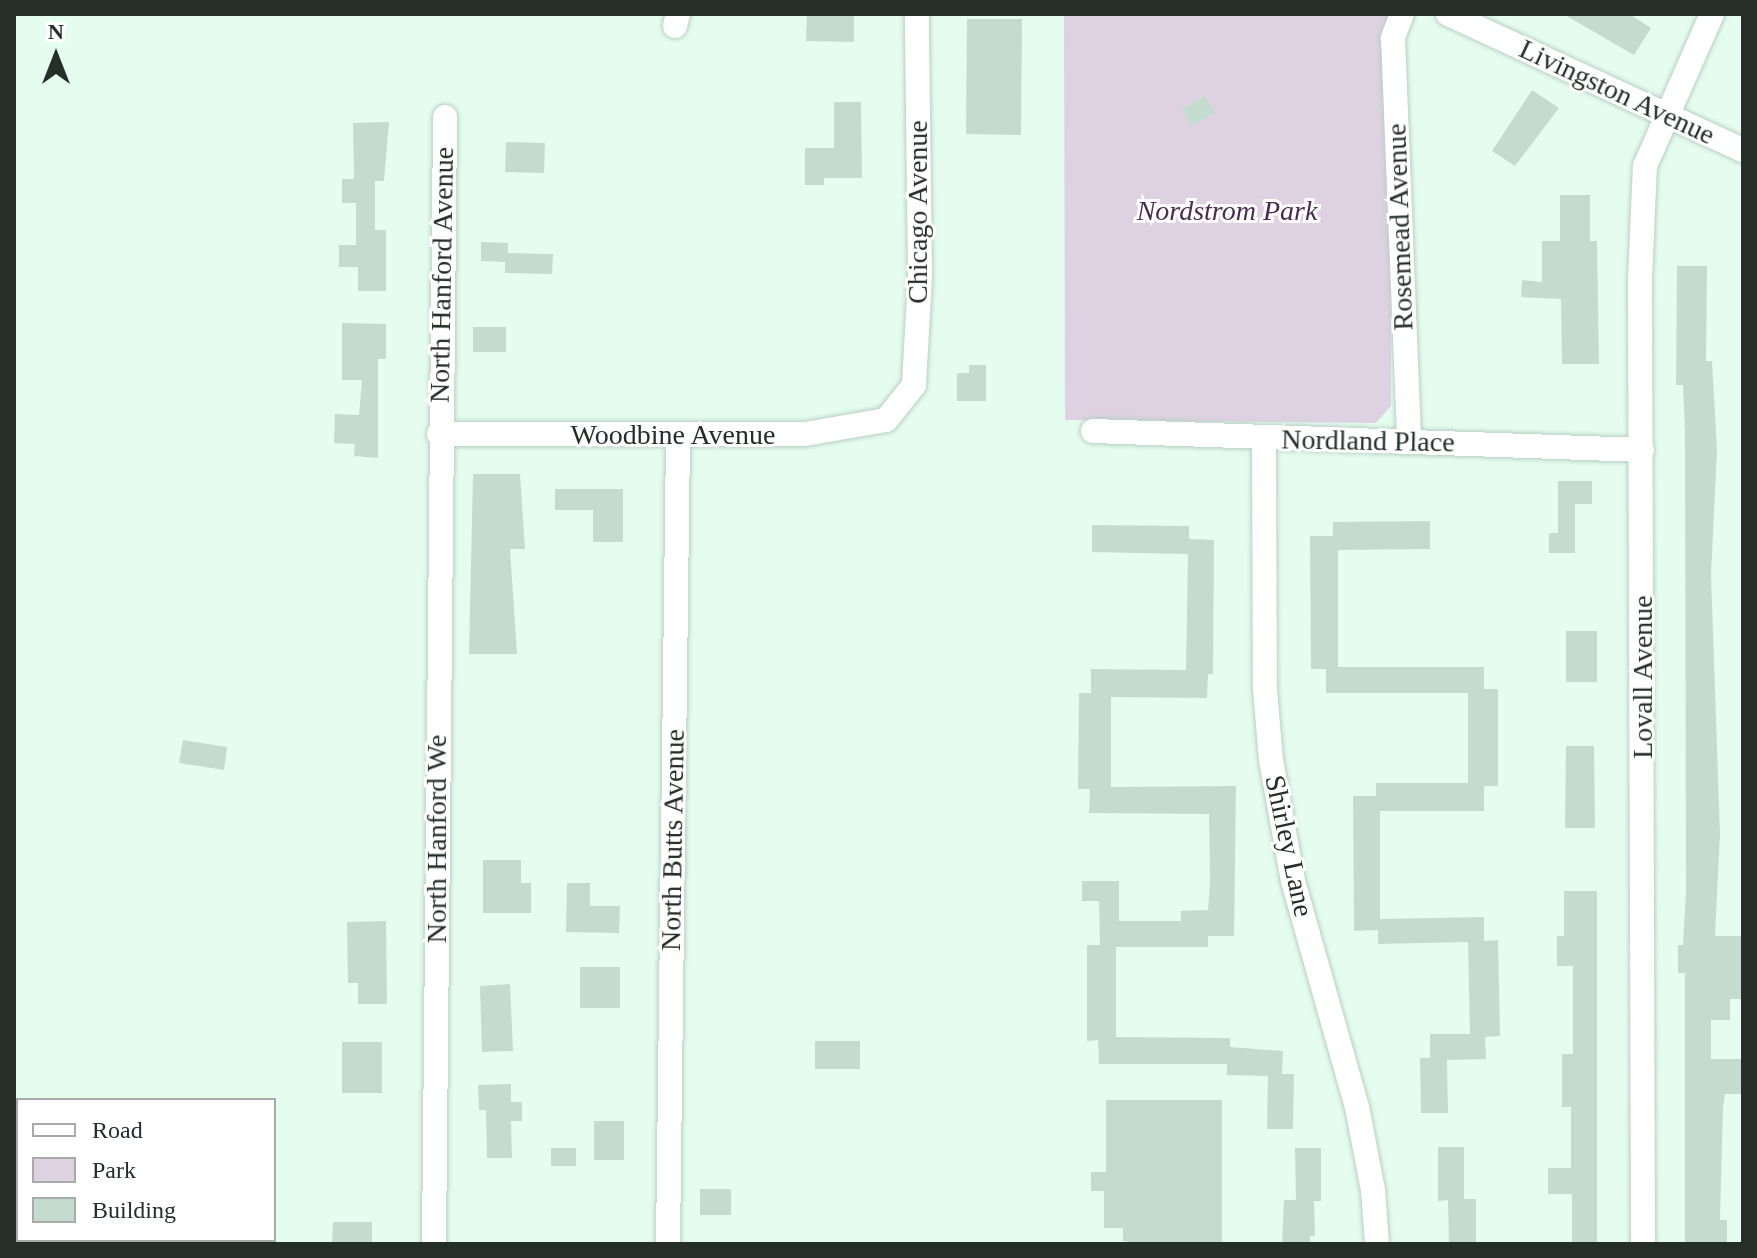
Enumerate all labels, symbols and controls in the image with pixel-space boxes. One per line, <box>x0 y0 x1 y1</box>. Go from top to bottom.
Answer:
north arrow <box>16 16 96 96</box>
text: N <box>48 19 64 44</box>
street label: Livingston Avenue <box>1513 32 1721 152</box>
street label: Chicago Avenue <box>901 119 935 305</box>
street label: Rosemead Avenue <box>1380 122 1420 332</box>
street label: North Hanford Avenue <box>423 146 461 404</box>
park label: Nordstrom Park <box>1137 194 1317 228</box>
street label: Woodbine Avenue <box>570 418 776 452</box>
street label: Nordland Place <box>1281 423 1455 459</box>
street label: Lovall Avenue <box>1626 594 1660 760</box>
street label: North Butts Avenue <box>654 728 692 952</box>
street label: North Hanford We <box>420 734 454 944</box>
street label: Shirley Lane <box>1258 772 1320 920</box>
legend <box>16 1098 276 1242</box>
text: Road <box>92 1117 143 1143</box>
text: Park <box>92 1157 136 1183</box>
text: Building <box>92 1197 176 1223</box>

